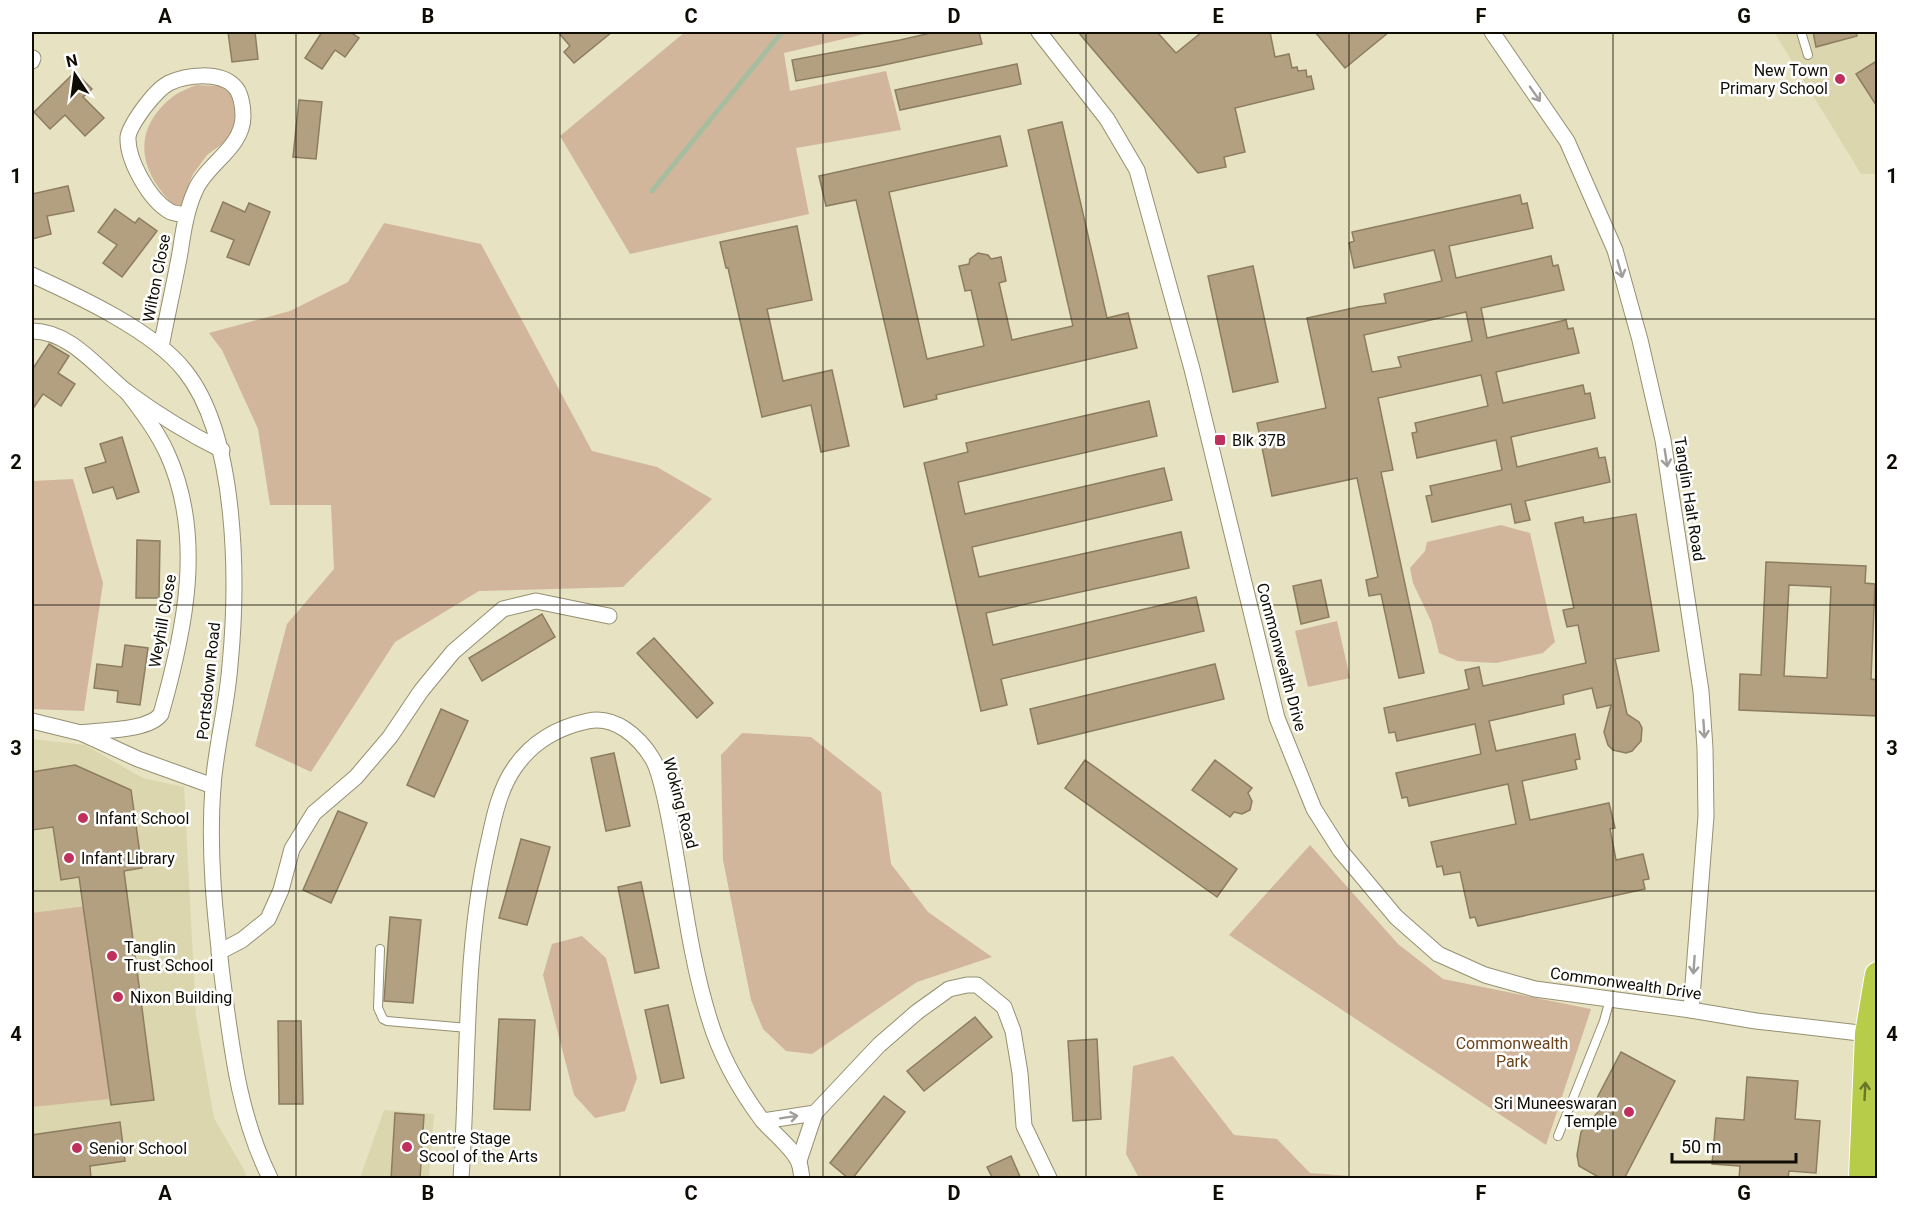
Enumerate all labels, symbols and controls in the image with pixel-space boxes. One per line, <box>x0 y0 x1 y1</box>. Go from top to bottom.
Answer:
text: A <box>158 4 172 28</box>
text: B <box>422 4 434 28</box>
text: C <box>684 4 698 28</box>
text: D <box>948 4 961 28</box>
text: E <box>1212 4 1224 28</box>
text: F <box>1476 4 1487 28</box>
text: G <box>1737 4 1751 28</box>
north arrow <box>45 45 105 105</box>
text: N <box>64 50 79 71</box>
place label: New Town Primary School <box>1720 61 1828 98</box>
marker: New Town Primary School <box>1833 72 1847 86</box>
one-way arrow <box>1529 86 1541 102</box>
text: 1 <box>10 164 22 188</box>
text: 1 <box>1886 164 1898 188</box>
street label: Wilton Close <box>139 233 174 324</box>
one-way arrow <box>1615 259 1626 278</box>
place label: Blk 37B <box>1232 431 1286 450</box>
marker: Blk 37B <box>1213 433 1227 447</box>
street label: Tanglin Halt Road <box>1670 436 1709 563</box>
one-way arrow <box>1661 448 1672 467</box>
text: 2 <box>10 450 22 474</box>
text: 2 <box>1886 450 1898 474</box>
street label: Weyhill Close <box>145 573 180 669</box>
street label: Commonwealth Drive <box>1253 581 1310 733</box>
street label: Portsdown Road <box>193 621 224 741</box>
one-way arrow <box>1699 718 1710 738</box>
text: 3 <box>10 736 22 760</box>
text: 3 <box>1886 736 1898 760</box>
street label: Woking Road <box>659 755 702 851</box>
place label: Infant School <box>95 809 189 828</box>
marker: Infant School <box>76 811 90 825</box>
place label: Infant Library <box>81 849 175 868</box>
marker: Infant Library <box>62 851 76 865</box>
place label: Tanglin Trust School <box>124 938 214 975</box>
marker: Tanglin Trust School <box>105 949 119 963</box>
one-way arrow <box>1688 954 1699 974</box>
street label: Commonwealth Drive <box>1549 963 1703 1004</box>
place label: Nixon Building <box>130 988 232 1007</box>
marker: Nixon Building <box>111 990 125 1004</box>
text: 4 <box>10 1022 22 1046</box>
text: 4 <box>1886 1022 1898 1046</box>
park label: Commonwealth Park <box>1456 1034 1568 1071</box>
one-way arrow <box>1860 1082 1871 1102</box>
place label: Sri Muneeswaran Temple <box>1494 1094 1617 1131</box>
marker: Sri Muneeswaran Temple <box>1622 1105 1636 1119</box>
one-way arrow <box>779 1112 798 1123</box>
scale bar <box>1672 1126 1796 1164</box>
place label: Centre Stage Scool of the Arts <box>419 1129 538 1166</box>
text: 50 m <box>1681 1136 1721 1157</box>
place label: Senior School <box>89 1139 187 1158</box>
marker: Centre Stage Scool of the Arts <box>400 1140 414 1154</box>
marker: Senior School <box>70 1141 84 1155</box>
text: A <box>158 1181 172 1205</box>
text: B <box>422 1181 434 1205</box>
text: C <box>684 1181 698 1205</box>
text: D <box>948 1181 961 1205</box>
text: E <box>1212 1181 1224 1205</box>
text: F <box>1476 1181 1487 1205</box>
text: G <box>1737 1181 1751 1205</box>

